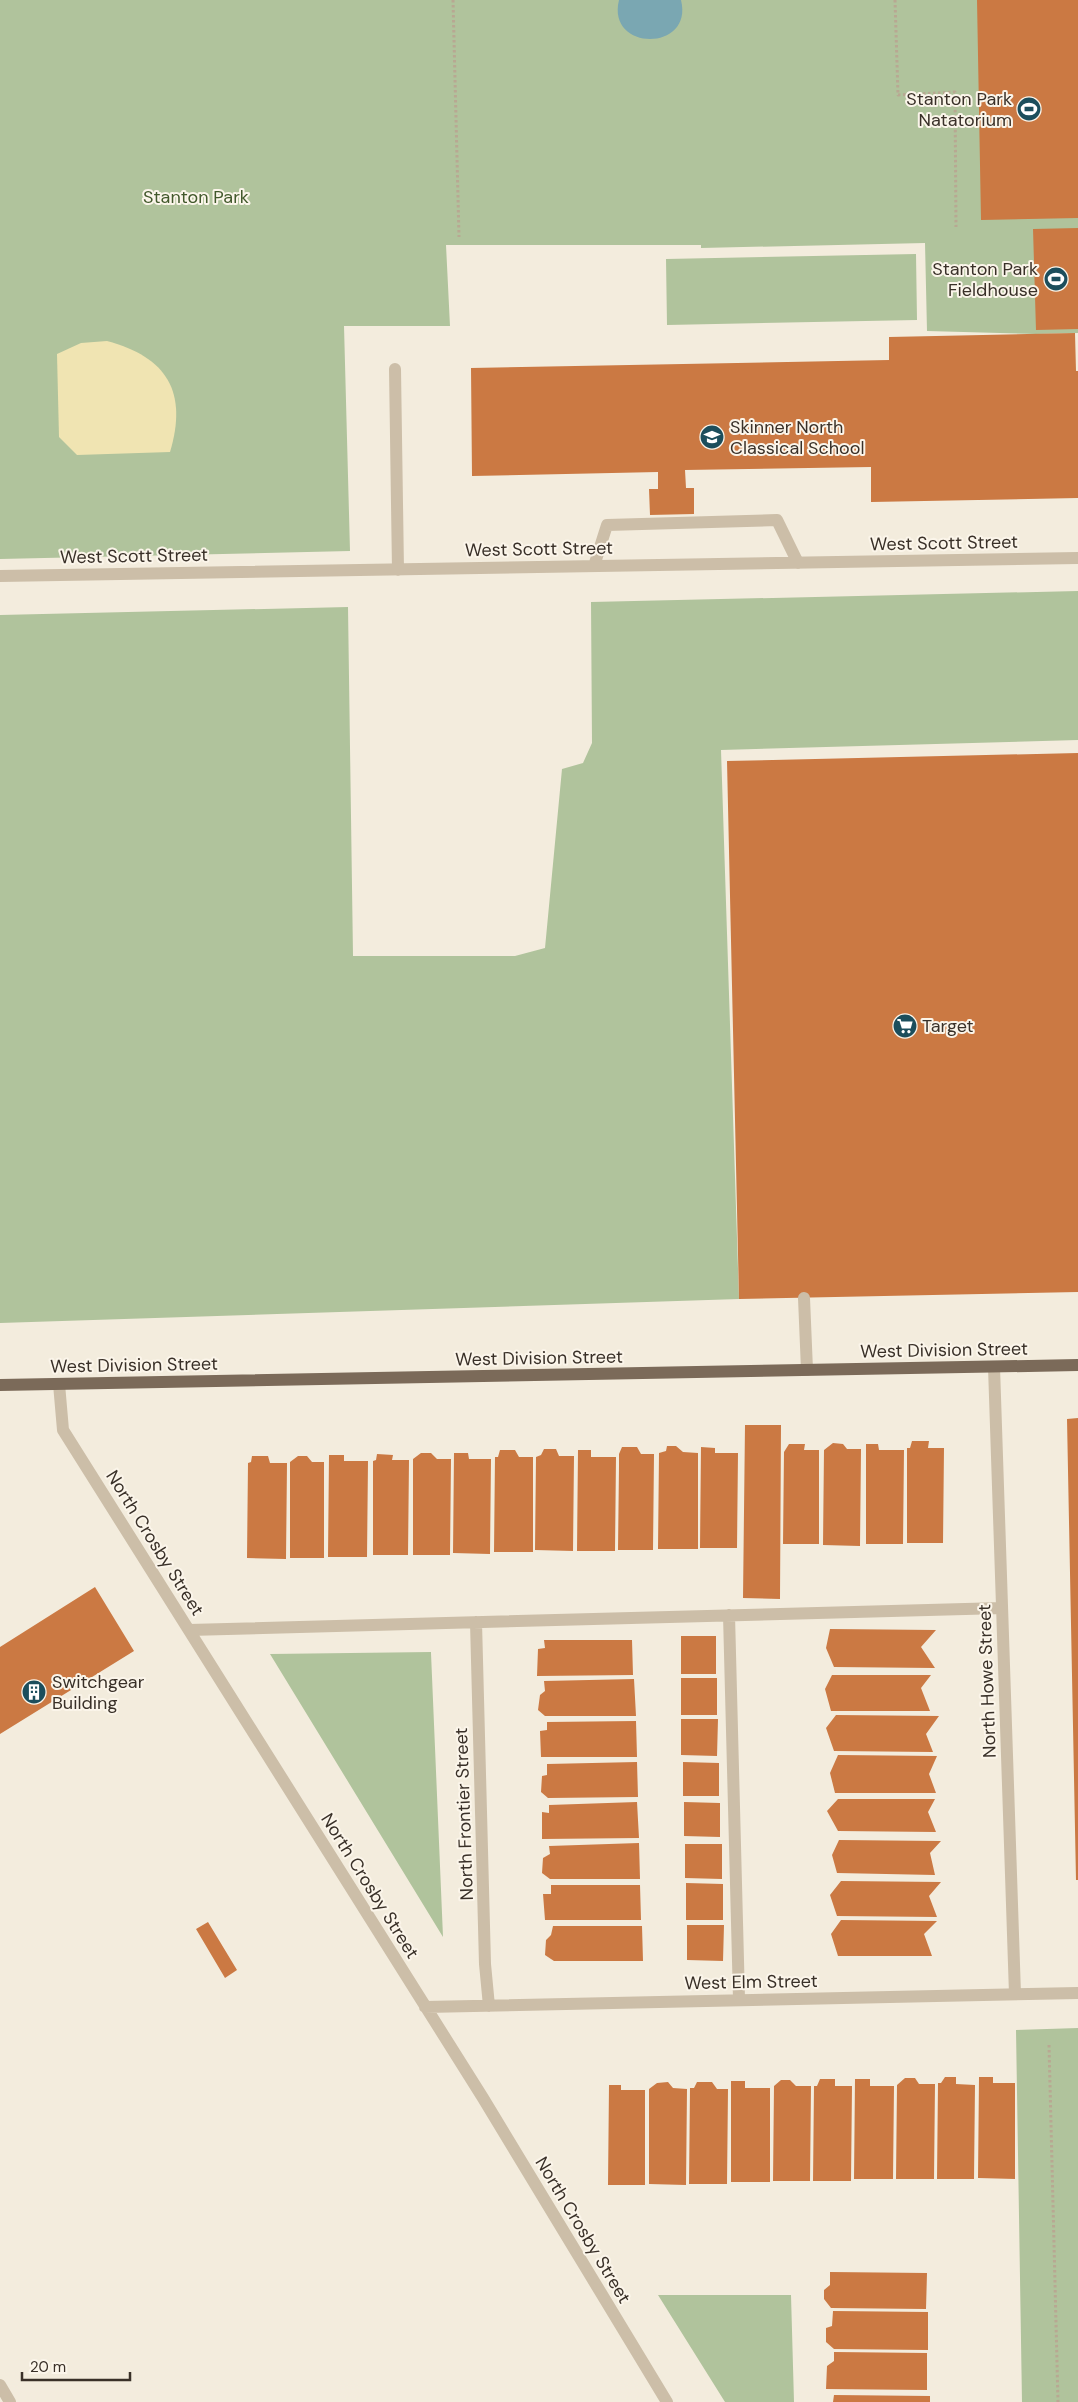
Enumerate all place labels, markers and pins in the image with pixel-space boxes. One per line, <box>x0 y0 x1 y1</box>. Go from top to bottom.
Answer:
place label: Stanton Park Natatorium <box>906 87 1012 132</box>
sports icon: Stanton Park Natatorium <box>1016 96 1042 122</box>
place label: Stanton Park Fieldhouse <box>932 257 1038 302</box>
sports icon: Stanton Park Fieldhouse <box>1043 266 1069 292</box>
place label: Skinner North Classical School <box>730 415 864 460</box>
school or university icon: Skinner North Classical School <box>699 424 725 450</box>
supermarket icon: Target <box>892 1013 918 1039</box>
place label: Target <box>922 1014 974 1038</box>
place label: Switchgear Building <box>52 1670 145 1715</box>
building icon: Switchgear Building <box>21 1679 47 1705</box>

